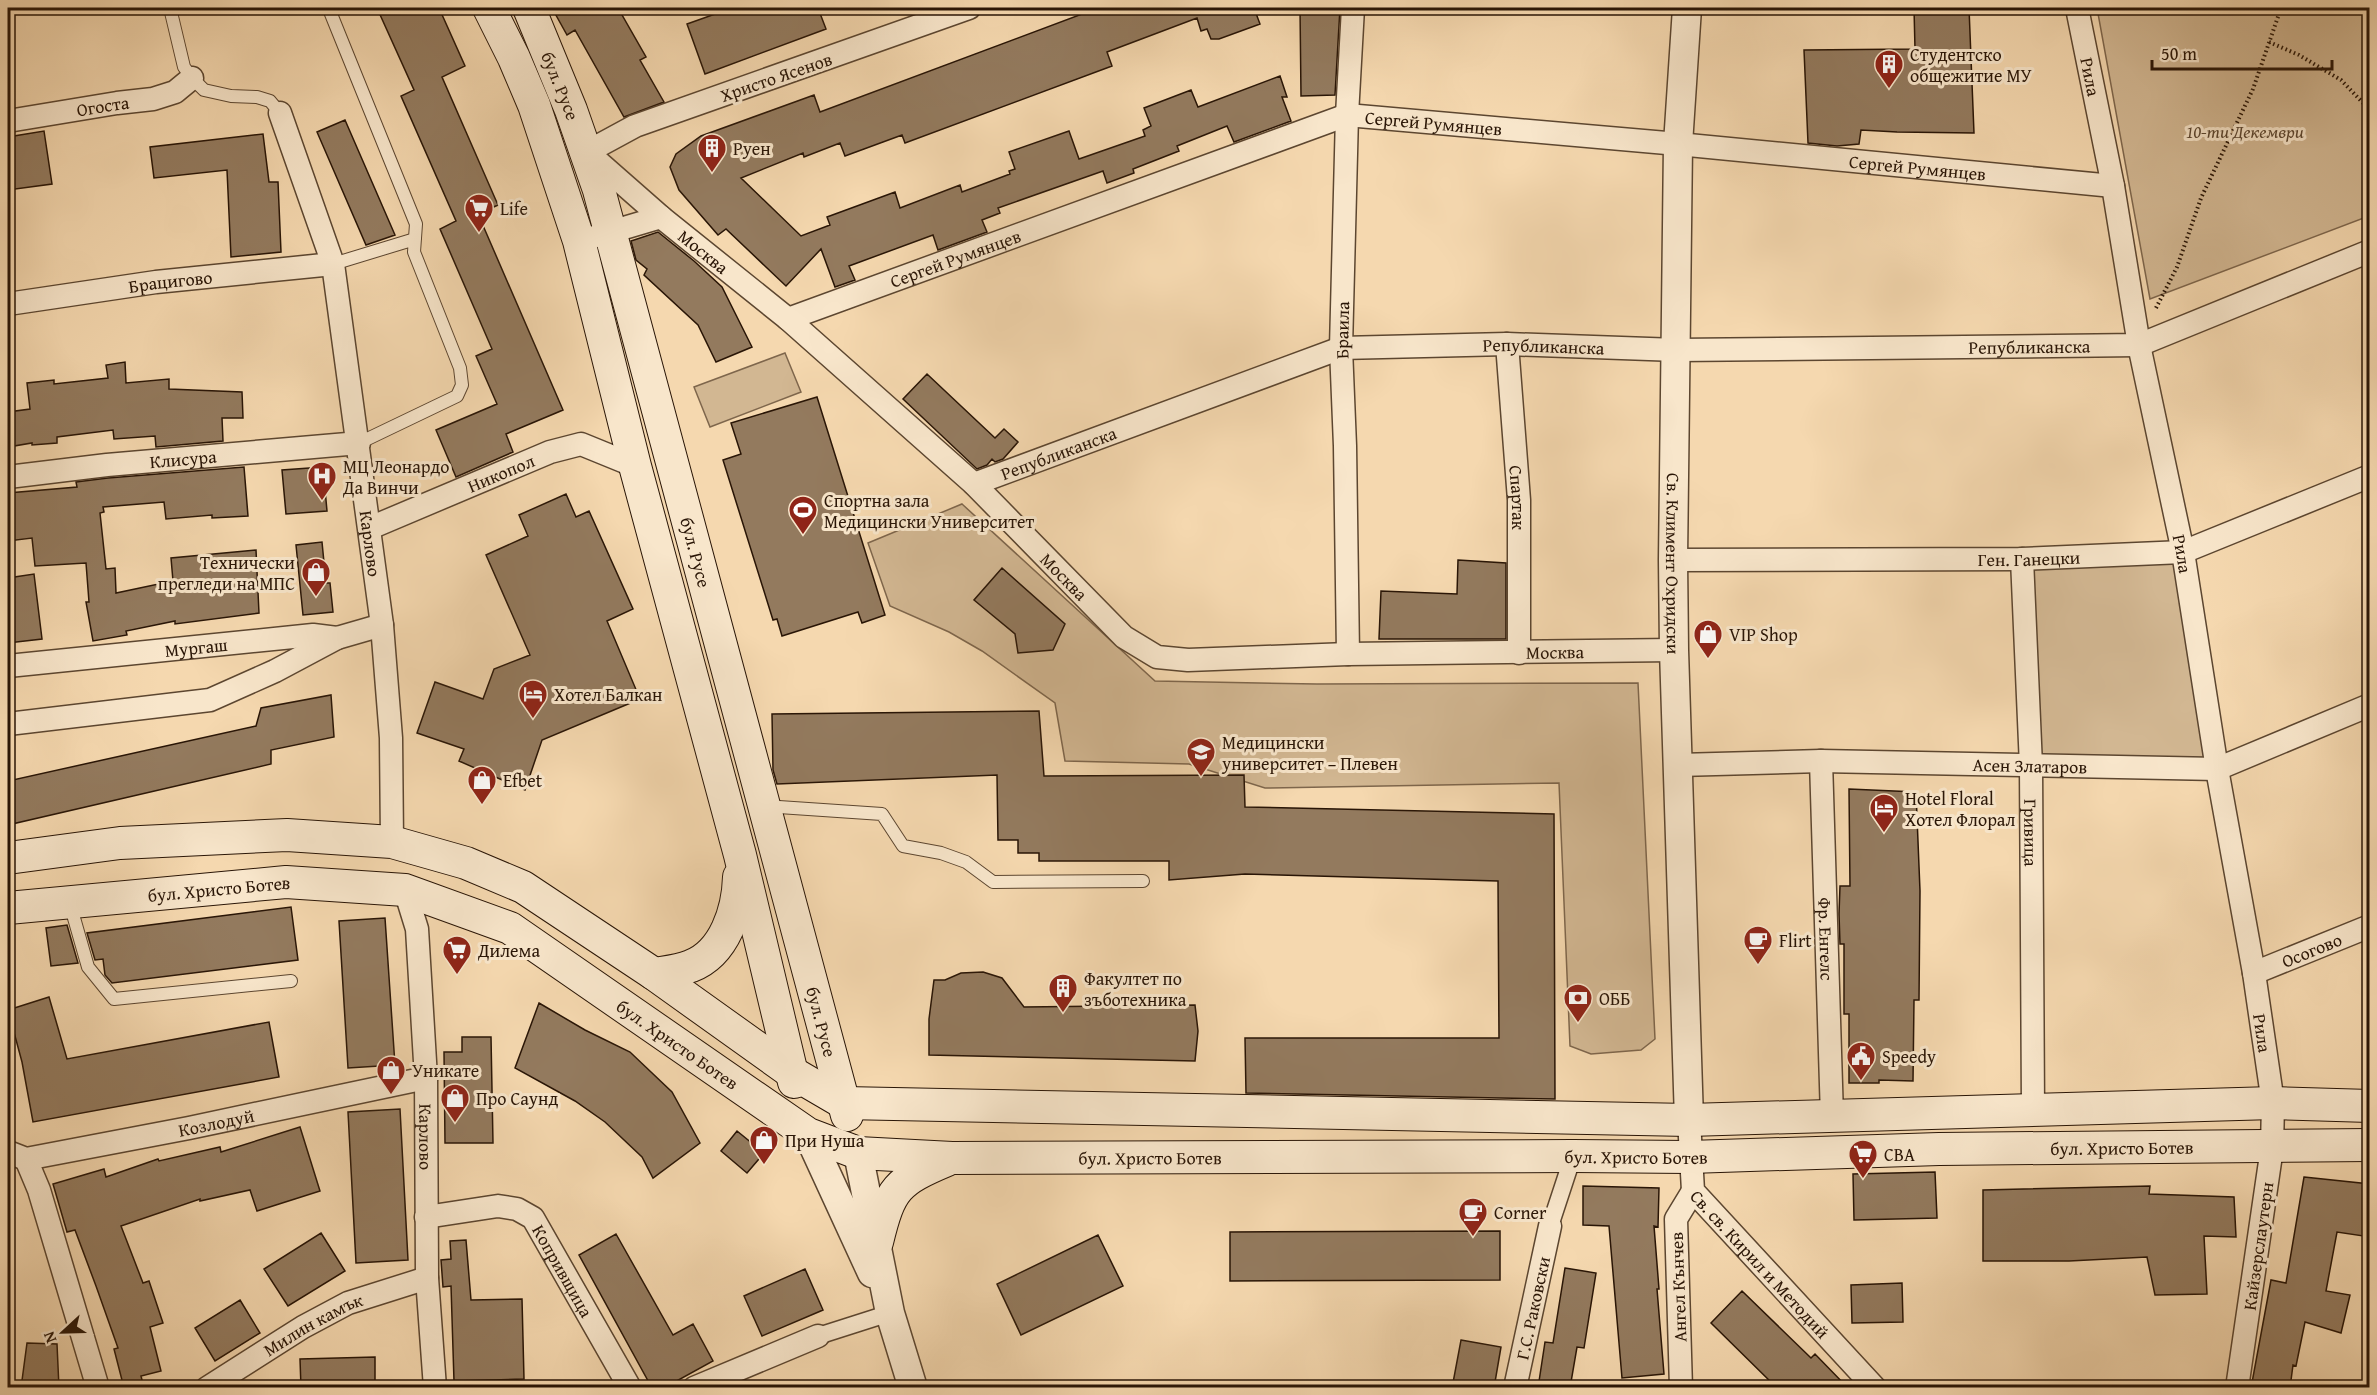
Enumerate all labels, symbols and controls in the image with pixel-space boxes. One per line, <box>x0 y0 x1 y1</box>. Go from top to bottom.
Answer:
scale bar <box>2152 33 2332 71</box>
text: 50 m <box>2161 40 2197 67</box>
place label: Студентско общежитие МУ <box>1910 41 2032 89</box>
street label: Христо Ясенов <box>716 45 836 109</box>
street label: бул. Русе <box>535 47 587 124</box>
building icon: Студентско общежитие МУ <box>1873 48 1905 90</box>
street label: Рила <box>2074 55 2108 99</box>
street label: Огоста <box>74 88 131 123</box>
street label: Сергей Румянцев <box>1364 103 1503 142</box>
park label: 10-ти Декември <box>2186 118 2304 145</box>
building icon: Руен <box>696 132 728 174</box>
place label: Руен <box>733 135 771 162</box>
street label: Сергей Румянцев <box>1848 147 1988 187</box>
supermarket icon: Life <box>463 192 495 234</box>
place label: Life <box>500 195 528 222</box>
street label: Сергей Румянцев <box>886 222 1025 294</box>
street label: Москва <box>673 223 735 280</box>
street label: Брацигово <box>127 263 214 299</box>
street label: Браила <box>1327 300 1356 360</box>
street label: Републиканска <box>1482 330 1605 361</box>
street label: Републиканска <box>1968 332 2091 360</box>
street label: Републиканска <box>997 419 1121 487</box>
street label: Клисура <box>148 442 218 475</box>
street label: Никопол <box>463 447 539 499</box>
place label: МЦ Леонардо Да Винчи <box>342 453 449 501</box>
hospital icon: МЦ Леонардо Да Винчи <box>306 460 338 502</box>
street label: Спартак <box>1503 464 1533 531</box>
street label: Св. Климент Охридски <box>1659 473 1688 655</box>
place label: Спортна зала Медицински Университет <box>824 487 1034 535</box>
sports icon: Спортна зала Медицински Университет <box>787 494 819 536</box>
street label: Карлово <box>353 509 389 578</box>
street label: бул. Русе <box>674 514 718 590</box>
street label: Рила <box>2166 532 2200 575</box>
street label: Ген. Ганецки <box>1978 543 2081 573</box>
street label: Москва <box>1034 546 1095 607</box>
place label: Технически прегледи на МПС <box>158 549 295 597</box>
shop icon: Технически прегледи на МПС <box>300 556 332 598</box>
shop icon: VIP Shop <box>1692 618 1724 660</box>
place label: VIP Shop <box>1729 621 1798 648</box>
street label: Мургаш <box>163 630 229 663</box>
street label: Москва <box>1526 638 1585 665</box>
hotel icon: Хотел Балкан <box>517 678 549 720</box>
place label: Хотел Балкан <box>554 681 662 708</box>
place label: Медицински университет – Плевен <box>1221 729 1398 777</box>
school or university icon: Медицински университет – Плевен <box>1185 736 1217 778</box>
street label: Асен Златаров <box>1972 751 2088 780</box>
shop icon: Efbet <box>466 764 498 806</box>
place label: Efbet <box>503 767 543 794</box>
place label: Hotel Floral Хотел Флорал <box>1905 785 2015 833</box>
hotel icon: Hotel Floral Хотел Флорал <box>1868 792 1900 834</box>
street label: Гривица <box>2018 799 2045 867</box>
street label: бул. Христо Ботев <box>146 868 292 908</box>
street label: Фр. Енгелс <box>1812 897 1841 981</box>
cafe icon: Flirt <box>1742 924 1774 966</box>
street label: Осогово <box>2277 925 2346 974</box>
place label: Flirt <box>1779 927 1812 954</box>
supermarket icon: Дилема <box>441 934 473 976</box>
place label: Дилема <box>477 937 540 964</box>
place label: Факултет по зъботехника <box>1084 965 1187 1013</box>
building icon: Факултет по зъботехника <box>1047 972 1079 1014</box>
bank icon: ОББ <box>1562 982 1594 1024</box>
street label: бул. Русе <box>800 983 844 1060</box>
place label: ОББ <box>1599 985 1630 1012</box>
street label: бул. Христо Ботев <box>611 992 745 1096</box>
street label: Рила <box>2247 1012 2279 1055</box>
public building icon: Speedy <box>1845 1040 1877 1082</box>
place label: Speedy <box>1882 1043 1936 1070</box>
shop icon: Уникате <box>375 1054 407 1096</box>
place label: Уникате <box>412 1057 479 1084</box>
shop icon: Про Саунд <box>439 1082 471 1124</box>
place label: Про Саунд <box>476 1085 558 1112</box>
street label: Козлодуй <box>176 1101 257 1143</box>
street label: Карлово <box>413 1104 440 1170</box>
shop icon: При Нуша <box>748 1124 780 1166</box>
place label: При Нуша <box>785 1127 865 1154</box>
street label: бул. Христо Ботев <box>2050 1133 2194 1161</box>
supermarket icon: CBA <box>1847 1138 1879 1180</box>
place label: CBA <box>1884 1141 1915 1168</box>
street label: бул. Христо Ботев <box>1564 1142 1708 1171</box>
street label: бул. Христо Ботев <box>1078 1144 1222 1171</box>
street label: Кайзерслаутерн <box>2236 1180 2280 1312</box>
street label: Св. св. Кирил и Методий <box>1684 1183 1836 1344</box>
cafe icon: Corner <box>1457 1196 1489 1238</box>
place label: Corner <box>1494 1199 1547 1226</box>
street label: Копривщица <box>526 1219 600 1322</box>
street label: Ангел Кънчев <box>1663 1231 1693 1343</box>
street label: Г.С. Раковски <box>1508 1253 1557 1362</box>
street label: Милин камък <box>258 1286 367 1363</box>
north arrow <box>33 1302 93 1362</box>
text: N <box>36 1328 62 1347</box>

